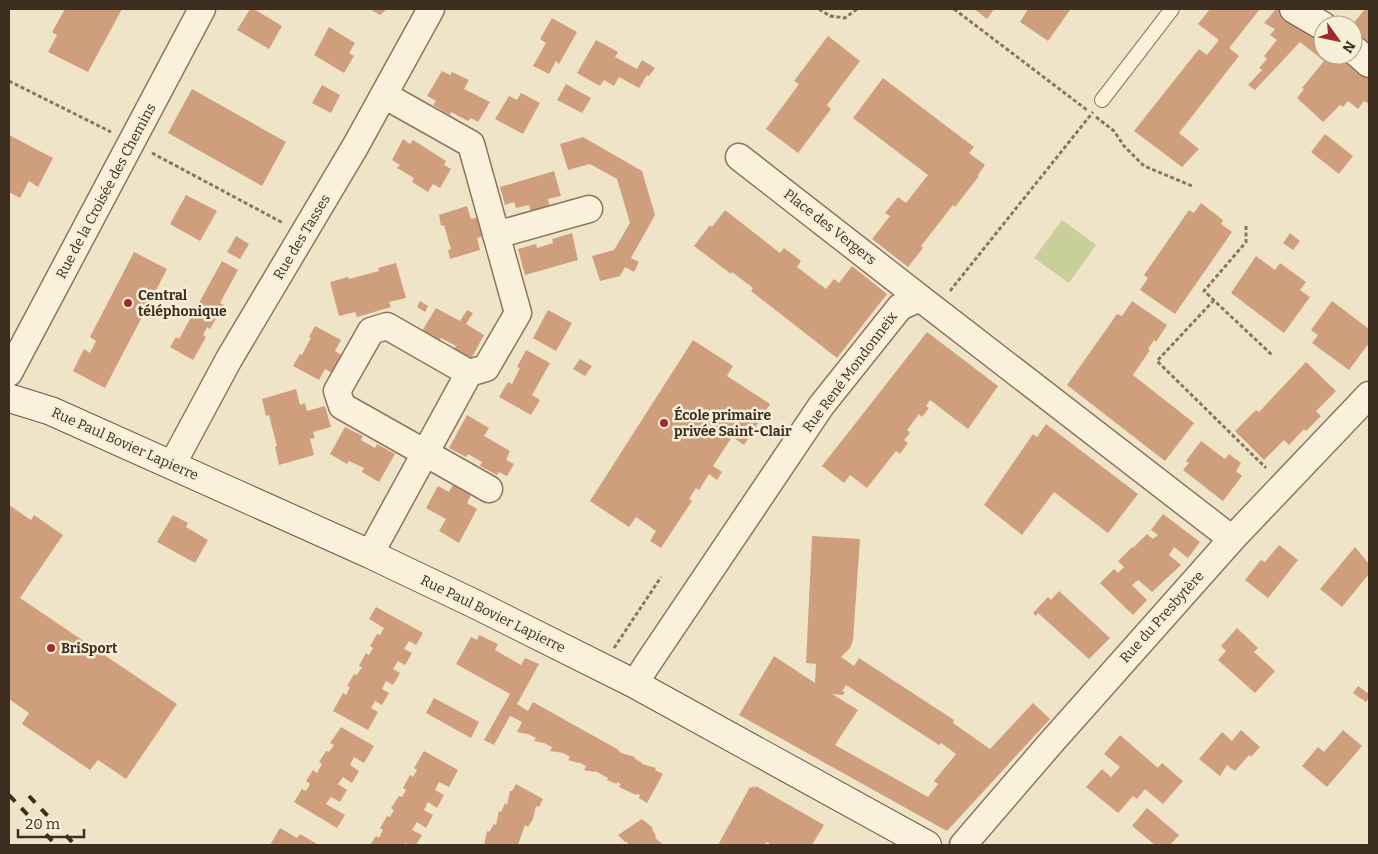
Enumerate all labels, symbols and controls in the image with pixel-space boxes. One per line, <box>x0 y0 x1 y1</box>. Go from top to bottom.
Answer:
north arrow <box>1313 15 1363 65</box>
text: N <box>1338 38 1359 56</box>
street label: Rue de la Croisée des Chemins <box>52 100 160 282</box>
street label: Place des Vergers <box>780 186 880 268</box>
street label: Rue des Tasses <box>270 191 334 283</box>
place label: Central téléphonique <box>138 287 227 320</box>
marker: Central téléphonique <box>122 297 134 309</box>
street label: Rue René Mondonneix <box>799 308 901 436</box>
street label: Rue Paul Bovier Lapierre <box>49 404 201 484</box>
place label: École primaire privée Saint-Clair <box>674 406 792 440</box>
marker: École primaire privée Saint-Clair <box>658 417 670 429</box>
street label: Rue du Presbytère <box>1116 568 1208 666</box>
street label: Rue Paul Bovier Lapierre <box>418 572 568 656</box>
place label: BriSport <box>61 640 118 657</box>
marker: BriSport <box>45 642 57 654</box>
scale bar <box>18 806 84 838</box>
text: 20 m <box>25 815 61 833</box>

